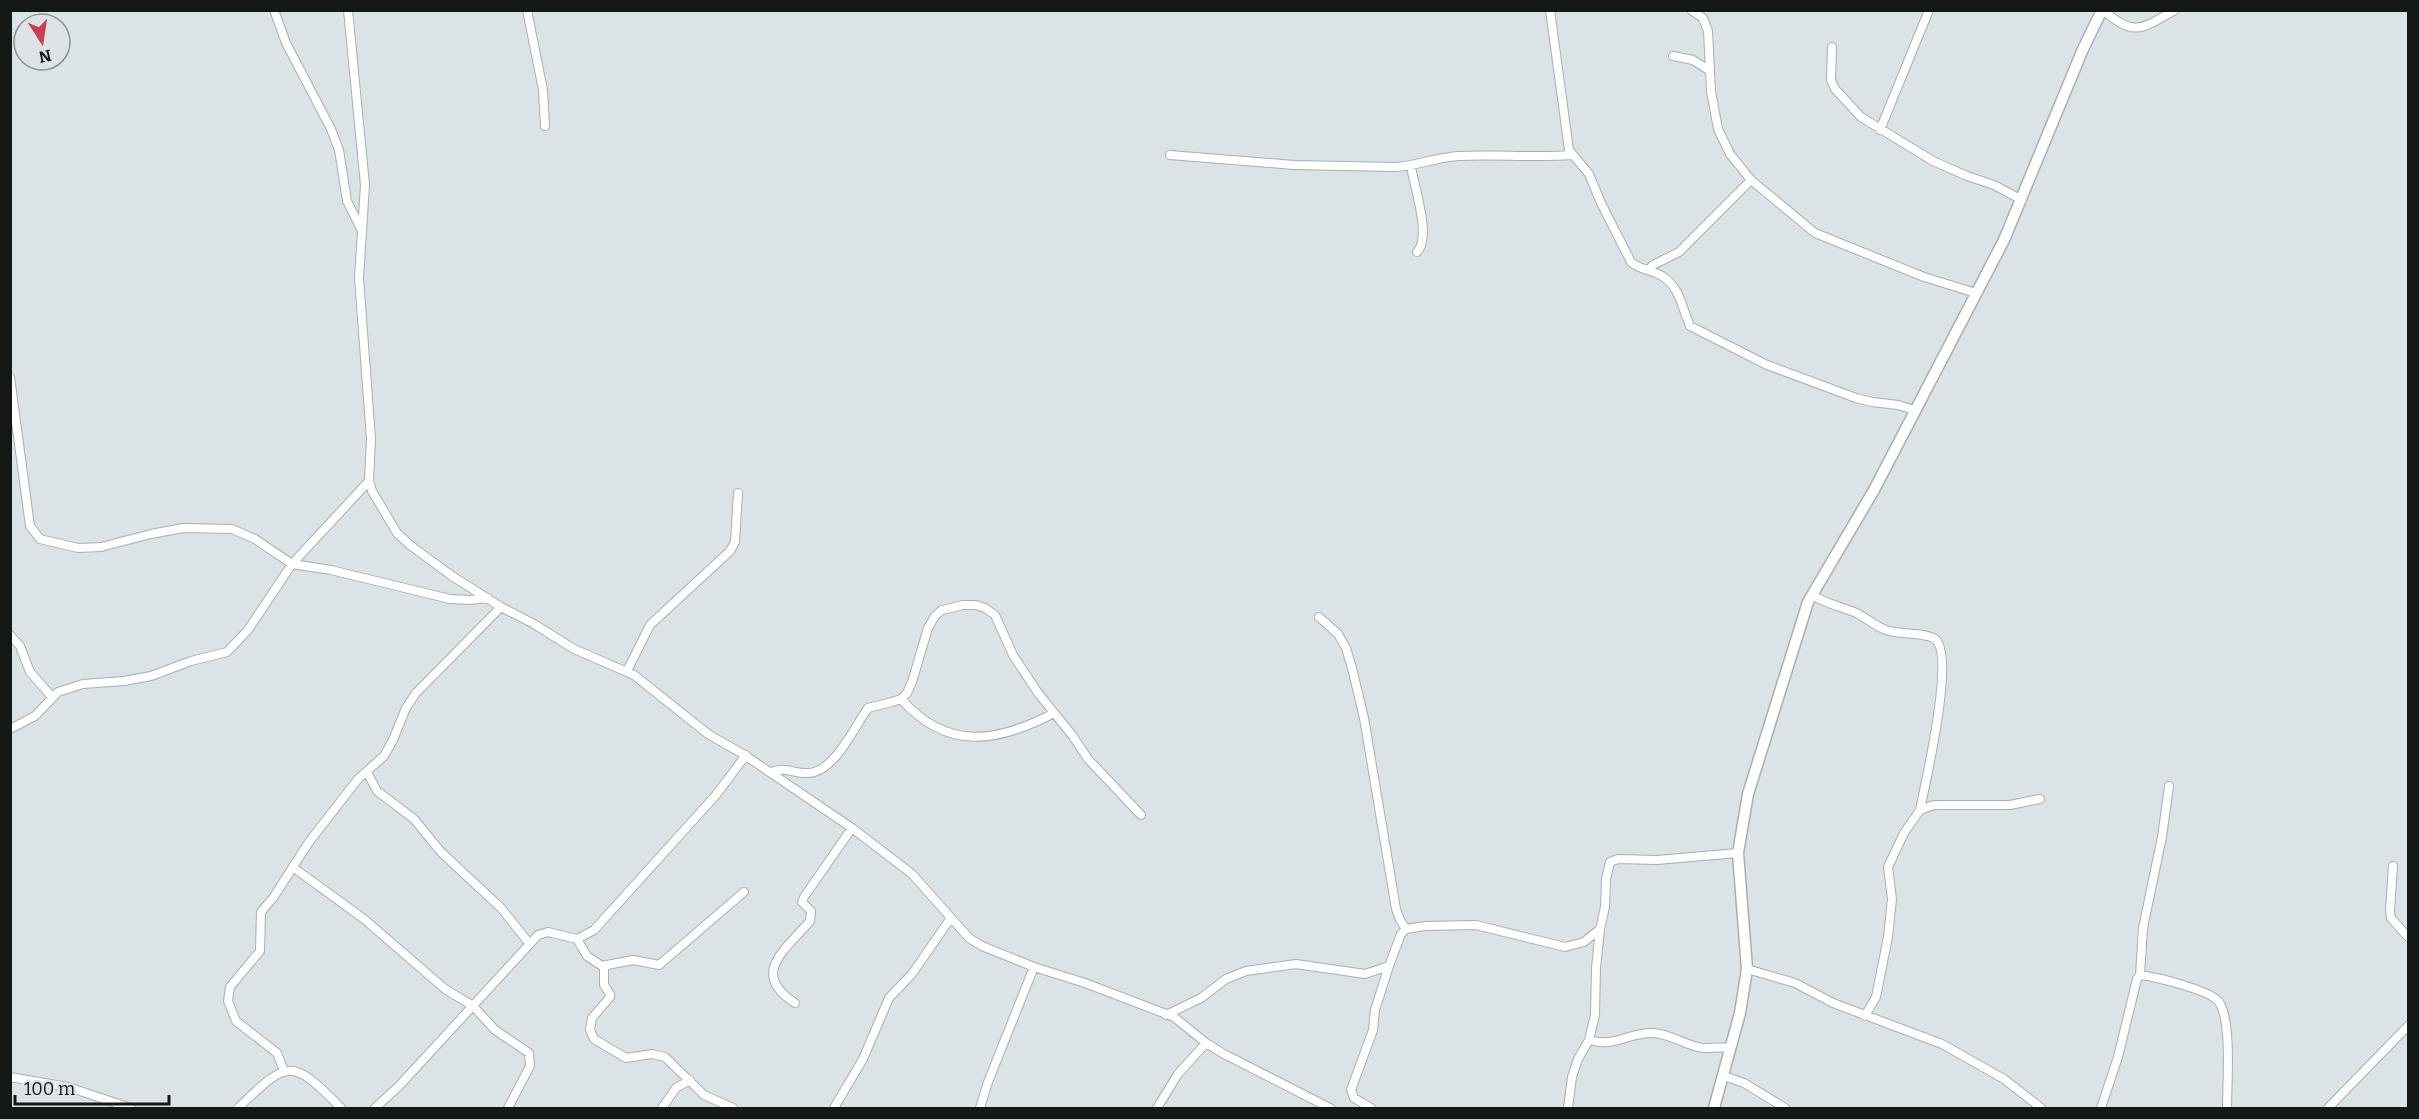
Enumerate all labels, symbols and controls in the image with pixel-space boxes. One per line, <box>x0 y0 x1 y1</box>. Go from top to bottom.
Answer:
north arrow <box>12 12 72 72</box>
text: N <box>37 46 53 67</box>
scale bar <box>15 1068 170 1106</box>
text: 100 m <box>24 1078 75 1100</box>

